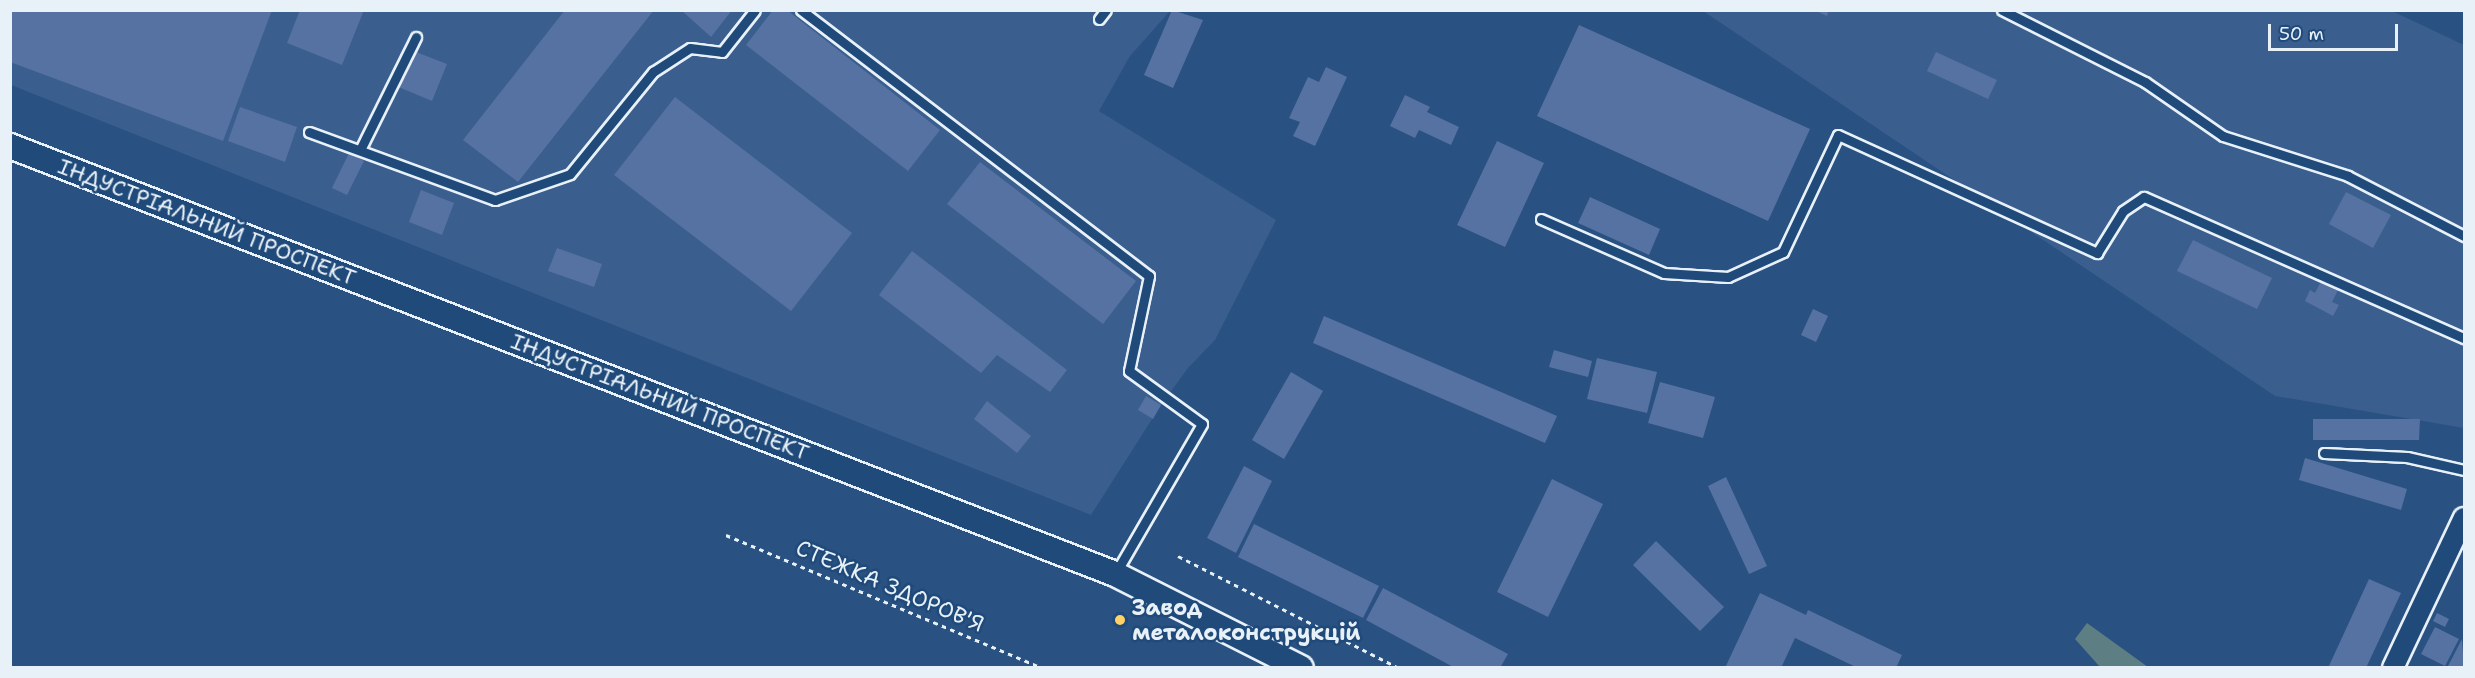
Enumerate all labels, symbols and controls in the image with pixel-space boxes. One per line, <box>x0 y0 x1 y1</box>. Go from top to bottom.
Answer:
scale bar <box>2271 12 2402 50</box>
text: 50 m <box>2279 22 2324 46</box>
street label: ІНДУСТРІАЛЬНИЙ ПРОСПЕКТ <box>54 153 360 291</box>
street label: ІНДУСТРІАЛЬНИЙ ПРОСПЕКТ <box>507 328 813 466</box>
street label: СТЕЖКА ЗДОРОВ'Я <box>792 534 988 638</box>
place label: Завод металоконструкцій <box>1132 594 1361 646</box>
marker: Завод металоконструкцій <box>1113 613 1127 627</box>

